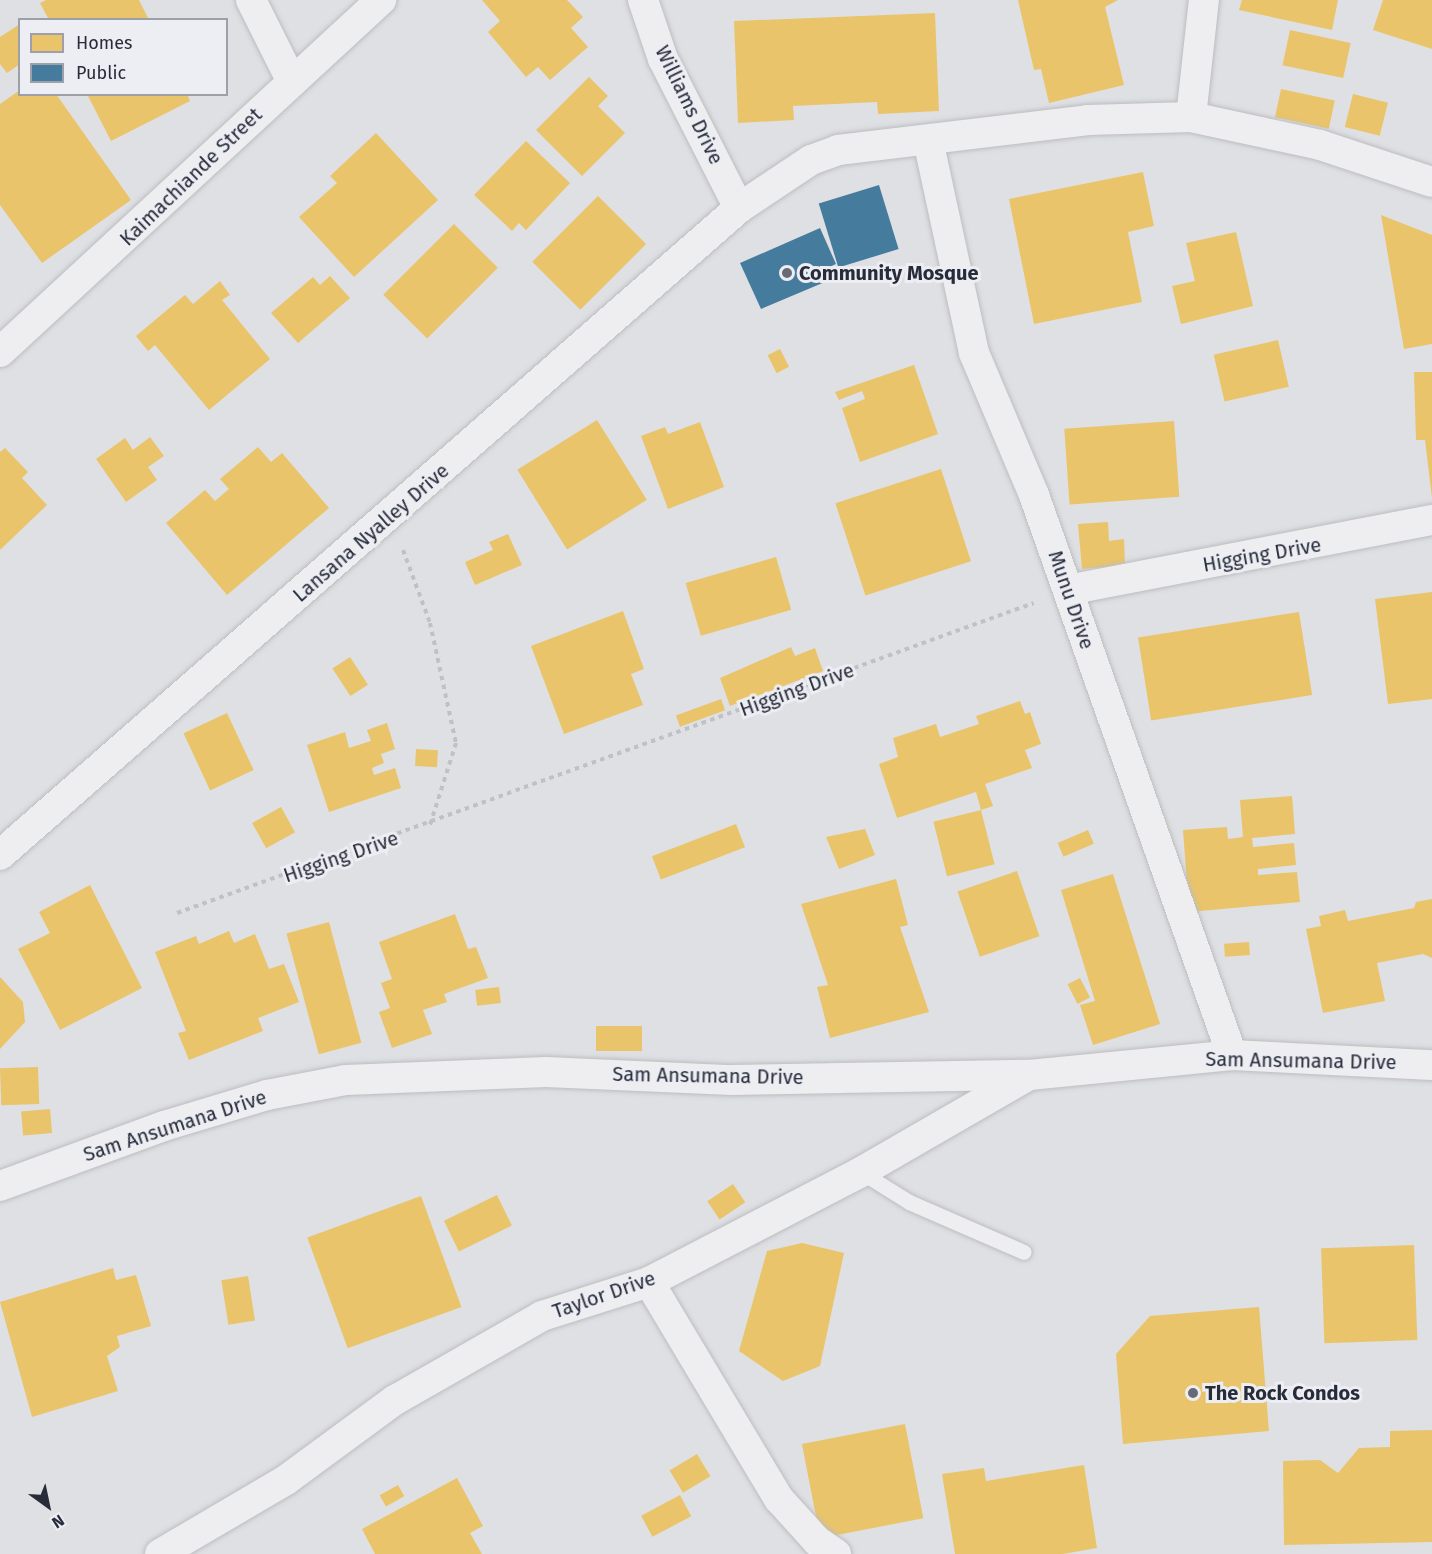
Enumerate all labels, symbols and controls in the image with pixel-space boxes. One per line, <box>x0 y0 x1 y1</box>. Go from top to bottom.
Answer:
legend <box>18 18 228 96</box>
text: Homes <box>76 32 132 54</box>
street label: Williams Drive <box>650 42 728 168</box>
text: Public <box>76 62 126 84</box>
street label: Kaimachiande Street <box>115 103 267 251</box>
place label: Community Mosque <box>799 261 978 285</box>
marker: Community Mosque <box>780 266 794 280</box>
street label: Lansana Nyalley Drive <box>288 459 454 607</box>
street label: Higging Drive <box>1201 533 1323 577</box>
street label: Munu Drive <box>1043 548 1099 652</box>
street label: Higging Drive <box>737 658 857 722</box>
street label: Higging Drive <box>280 826 402 888</box>
street label: Sam Ansumana Drive <box>1205 1047 1397 1075</box>
street label: Sam Ansumana Drive <box>612 1062 804 1090</box>
street label: Sam Ansumana Drive <box>80 1085 270 1167</box>
street label: Taylor Drive <box>549 1266 659 1324</box>
place label: The Rock Condos <box>1205 1381 1360 1405</box>
marker: The Rock Condos <box>1186 1386 1200 1400</box>
north arrow <box>18 1476 78 1536</box>
text: N <box>48 1511 68 1532</box>

